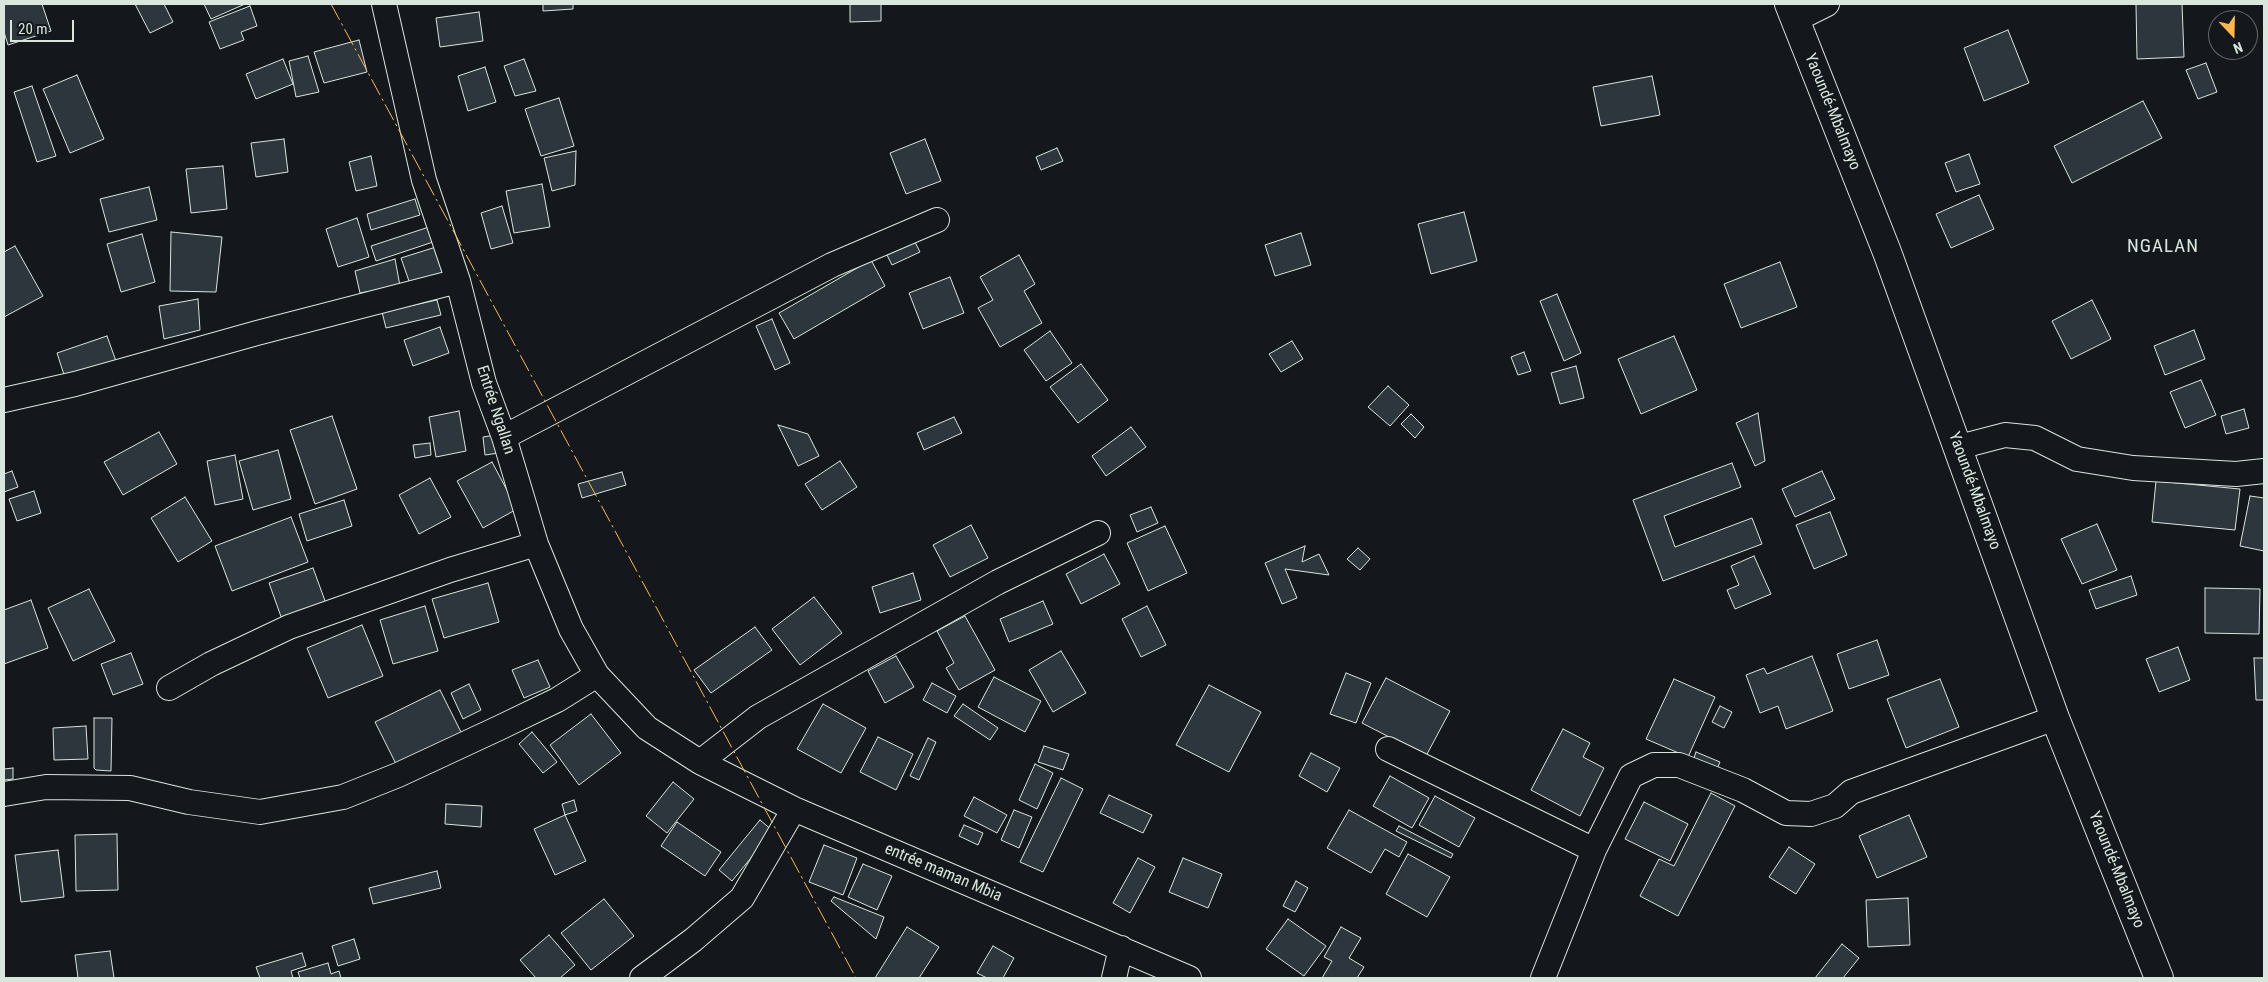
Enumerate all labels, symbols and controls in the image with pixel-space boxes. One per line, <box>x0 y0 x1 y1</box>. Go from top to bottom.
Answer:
scale bar <box>12 10 76 42</box>
north arrow <box>2208 10 2258 60</box>
text: 20 m <box>18 20 48 38</box>
text: N <box>2231 39 2245 57</box>
street label: Yaoundé-Mbalmayo <box>1800 51 1864 173</box>
district label: NGALAN <box>2126 236 2200 258</box>
street label: Entrée Ngallan <box>472 363 518 457</box>
street label: Yaoundé-Mbalmayo <box>1944 430 2004 552</box>
street label: Yaoundé-Mbalmayo <box>2084 809 2148 931</box>
street label: entrée maman Mbia <box>881 840 1005 906</box>

